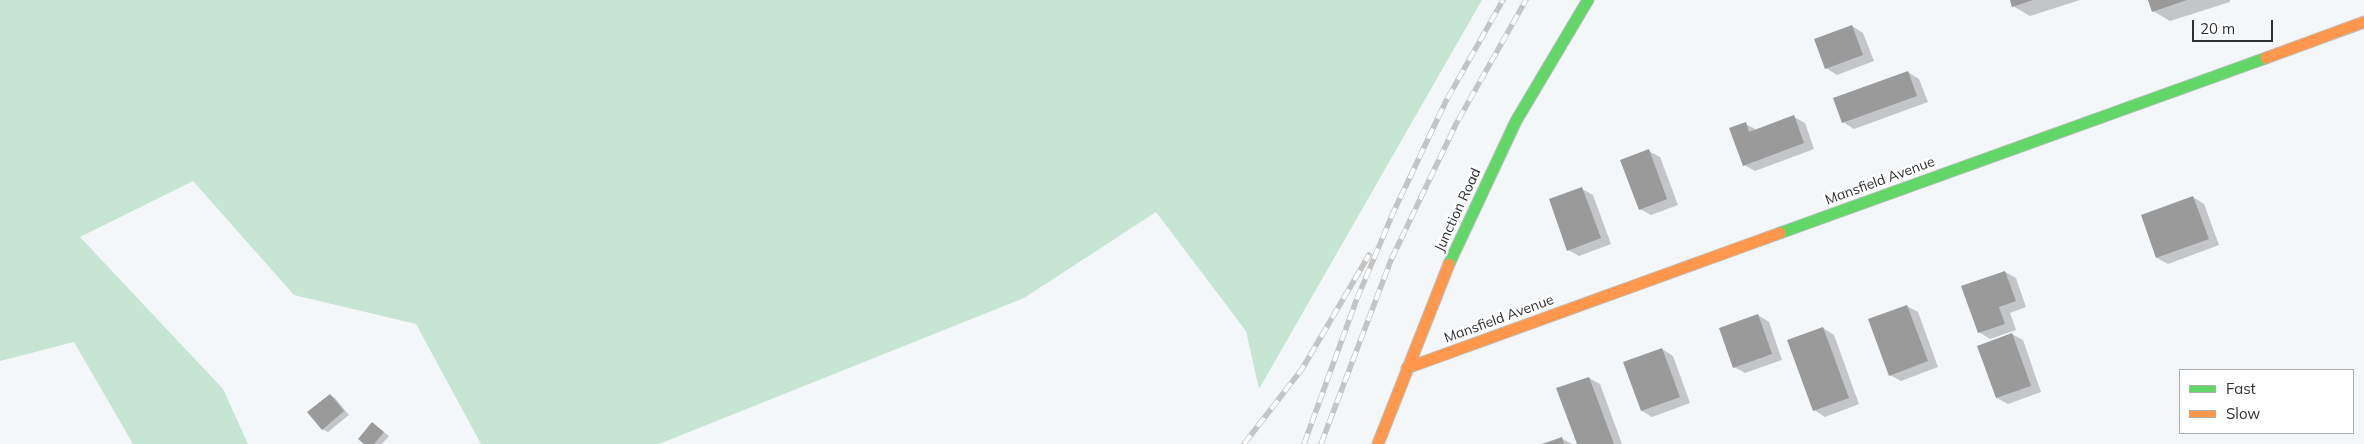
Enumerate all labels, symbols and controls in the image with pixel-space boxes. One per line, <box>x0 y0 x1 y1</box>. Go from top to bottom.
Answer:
scale bar <box>2194 10 2275 42</box>
text: 20 m <box>2200 19 2235 38</box>
street label: Mansfield Avenue <box>1823 153 1937 209</box>
street label: Junction Road <box>1431 166 1485 254</box>
street label: Mansfield Avenue <box>1442 291 1556 347</box>
legend <box>2179 369 2354 434</box>
text: Fast <box>2226 379 2256 398</box>
text: Slow <box>2226 404 2260 423</box>

